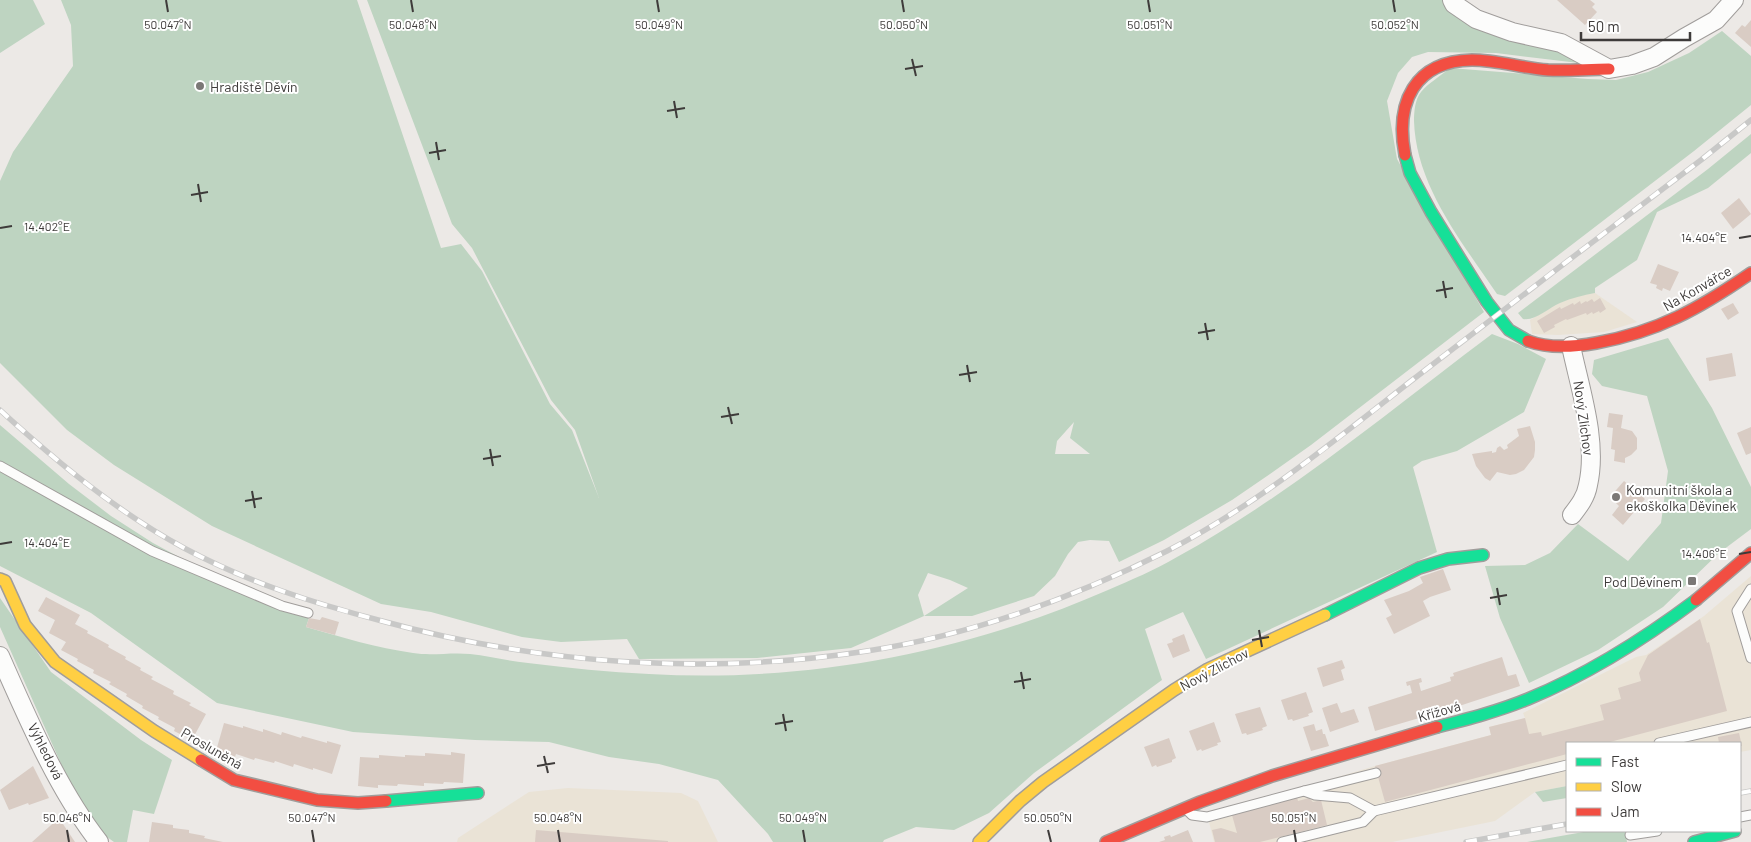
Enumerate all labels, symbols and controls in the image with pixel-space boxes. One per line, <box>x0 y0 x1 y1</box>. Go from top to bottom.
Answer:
scale bar <box>1581 10 1690 42</box>
text: 50.047°N <box>144 17 192 31</box>
text: 50.048°N <box>389 17 437 31</box>
text: 50.049°N <box>635 17 683 31</box>
text: 50.050°N <box>880 17 928 31</box>
text: 50.051°N <box>1127 17 1173 31</box>
text: 50.052°N <box>1371 17 1419 31</box>
text: 50 m <box>1588 17 1620 35</box>
place label: Hradiště Děvín <box>210 78 298 95</box>
marker: Hradiště Děvín <box>194 80 206 92</box>
text: 14.402°E <box>24 219 70 233</box>
text: 14.404°E <box>1681 230 1727 244</box>
street label: Na Konvářce <box>1660 262 1734 314</box>
street label: Nový Zlíchov <box>1570 380 1598 457</box>
place label: Komunitní škola a ekoškolka Děvínek <box>1626 481 1737 514</box>
marker: Komunitní škola a ekoškolka Děvínek <box>1610 491 1622 503</box>
text: 14.404°E <box>24 535 70 549</box>
text: 14.406°E <box>1681 546 1727 560</box>
place label: Pod Děvínem <box>1604 573 1682 590</box>
marker: Pod Děvínem <box>1686 575 1698 587</box>
street label: Nový Zlíchov <box>1177 644 1252 694</box>
street label: Křížová <box>1416 697 1462 725</box>
street label: Výhledová <box>24 720 68 782</box>
street label: Prosluněná <box>178 724 246 772</box>
legend <box>1566 742 1741 832</box>
text: Fast <box>1611 752 1639 770</box>
text: Slow <box>1611 777 1642 795</box>
text: Jam <box>1611 802 1640 820</box>
text: 50.046°N <box>43 810 91 824</box>
text: 50.047°N <box>288 810 336 824</box>
text: 50.048°N <box>534 810 582 824</box>
text: 50.049°N <box>779 810 827 824</box>
text: 50.050°N <box>1024 810 1072 824</box>
text: 50.051°N <box>1271 810 1317 824</box>

